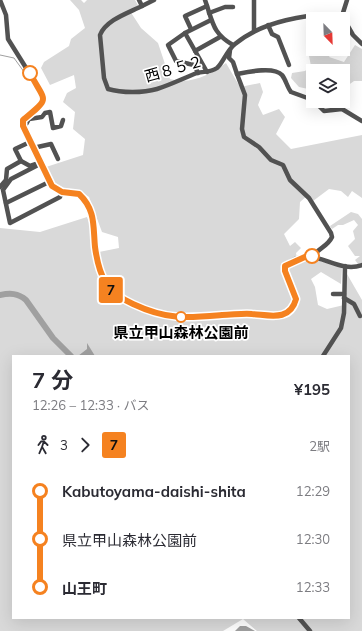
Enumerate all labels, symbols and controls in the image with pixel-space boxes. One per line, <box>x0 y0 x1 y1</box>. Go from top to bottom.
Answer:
north arrow <box>306 12 350 56</box>
map controls <box>306 12 350 108</box>
street label: 西８５２ <box>142 51 205 86</box>
button: layers <box>306 64 350 108</box>
unlabelled marker <box>22 65 38 81</box>
unlabelled marker <box>304 248 320 264</box>
line badge: 7 <box>98 277 124 303</box>
text: 7 <box>107 281 115 299</box>
marker: 県立甲山森林公園前 <box>175 311 187 323</box>
place label: 県立甲山森林公園前 <box>113 323 249 342</box>
text: 7 分 <box>32 366 73 394</box>
text: ¥195 <box>294 380 330 399</box>
text: 12:26 – 12:33 · バス <box>32 397 149 413</box>
icon: walk <box>32 434 54 456</box>
icon: forward <box>74 434 96 456</box>
text: 7 <box>110 436 118 454</box>
text: 3 <box>60 437 68 453</box>
text: 2駅 <box>309 438 330 454</box>
text: Kabutoyama-daishi-shita <box>62 482 246 501</box>
text: 12:29 <box>296 483 330 499</box>
text: 県立甲山森林公園前 <box>62 531 197 550</box>
text: 12:30 <box>296 531 330 547</box>
text: 山王町 <box>62 579 107 598</box>
text: 12:33 <box>296 579 330 595</box>

